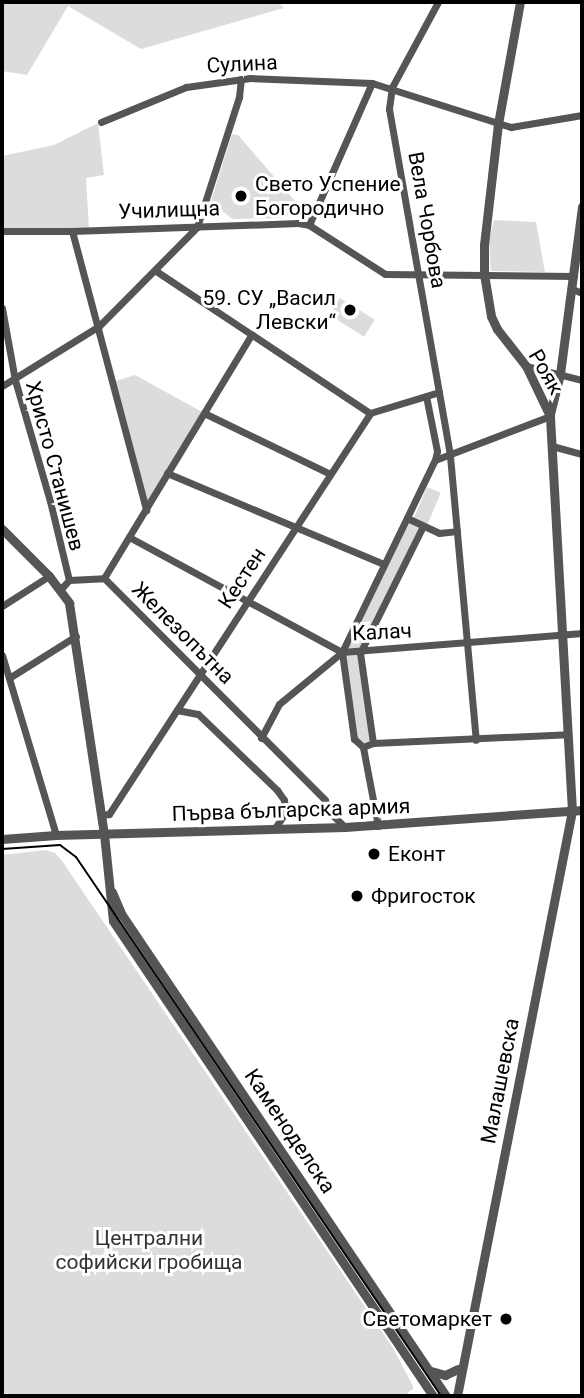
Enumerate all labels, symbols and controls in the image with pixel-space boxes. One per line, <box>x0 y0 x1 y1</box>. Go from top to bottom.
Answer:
street label: Сулина <box>206 50 278 78</box>
street label: Вела Чорбова <box>403 150 451 290</box>
place label: Свето Успение Богородично <box>255 171 401 221</box>
marker: Свето Успение Богородично <box>233 188 249 204</box>
street label: Училищна <box>118 196 220 224</box>
place label: 59. СУ „Васил Левски“ <box>203 285 336 335</box>
marker: 59. СУ „Васил Левски“ <box>342 302 358 318</box>
street label: Рояк <box>523 345 569 399</box>
street label: Христо Станишев <box>20 379 90 553</box>
street label: Кестен <box>213 543 271 613</box>
street label: Железопътна <box>127 577 239 689</box>
street label: Калач <box>351 618 413 646</box>
street label: Първа българска армия <box>171 793 411 827</box>
place label: Еконт <box>388 841 445 867</box>
marker: Еконт <box>366 846 382 862</box>
place label: Фригосток <box>371 883 476 909</box>
marker: Фригосток <box>349 888 365 904</box>
street label: Малашевска <box>475 1016 525 1146</box>
street label: Каменоделска <box>239 1064 341 1198</box>
park label: Централни софийски гробища <box>55 1225 243 1275</box>
place label: Светомаркет <box>363 1306 492 1332</box>
marker: Светомаркет <box>498 1311 514 1327</box>

